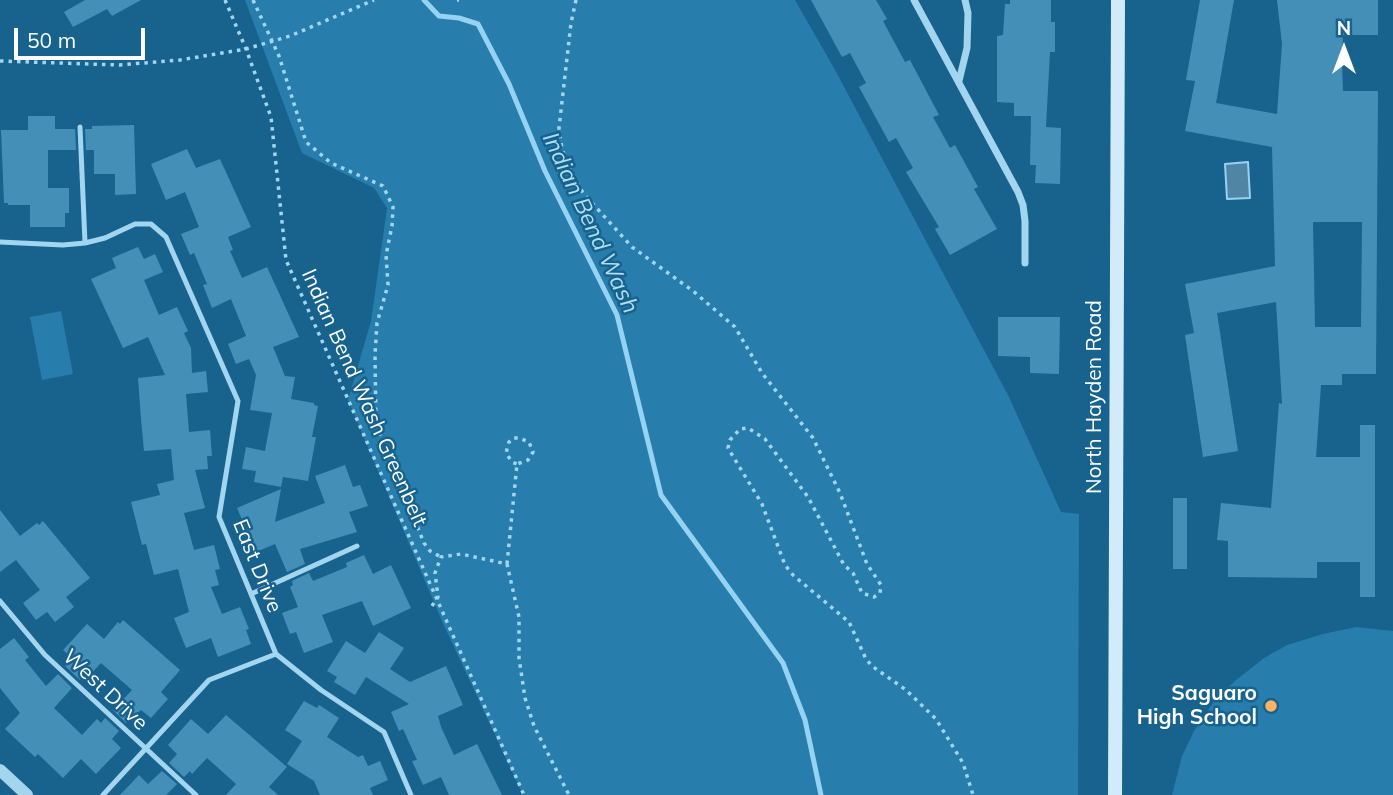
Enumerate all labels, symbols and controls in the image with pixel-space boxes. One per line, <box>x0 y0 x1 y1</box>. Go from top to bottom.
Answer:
scale bar <box>18 14 149 58</box>
north arrow <box>1309 14 1379 84</box>
text: N <box>1337 16 1351 40</box>
text: 50 m <box>27 27 76 53</box>
water label: Indian Bend Wash <box>536 128 644 318</box>
street label: Indian Bend Wash Greenbelt <box>296 265 432 531</box>
street label: North Hayden Road <box>1082 300 1108 494</box>
street label: East Drive <box>227 516 287 616</box>
street label: West Drive <box>57 644 153 736</box>
place label: Saguaro High School <box>1137 681 1257 731</box>
marker: Saguaro High School <box>1263 698 1279 714</box>

